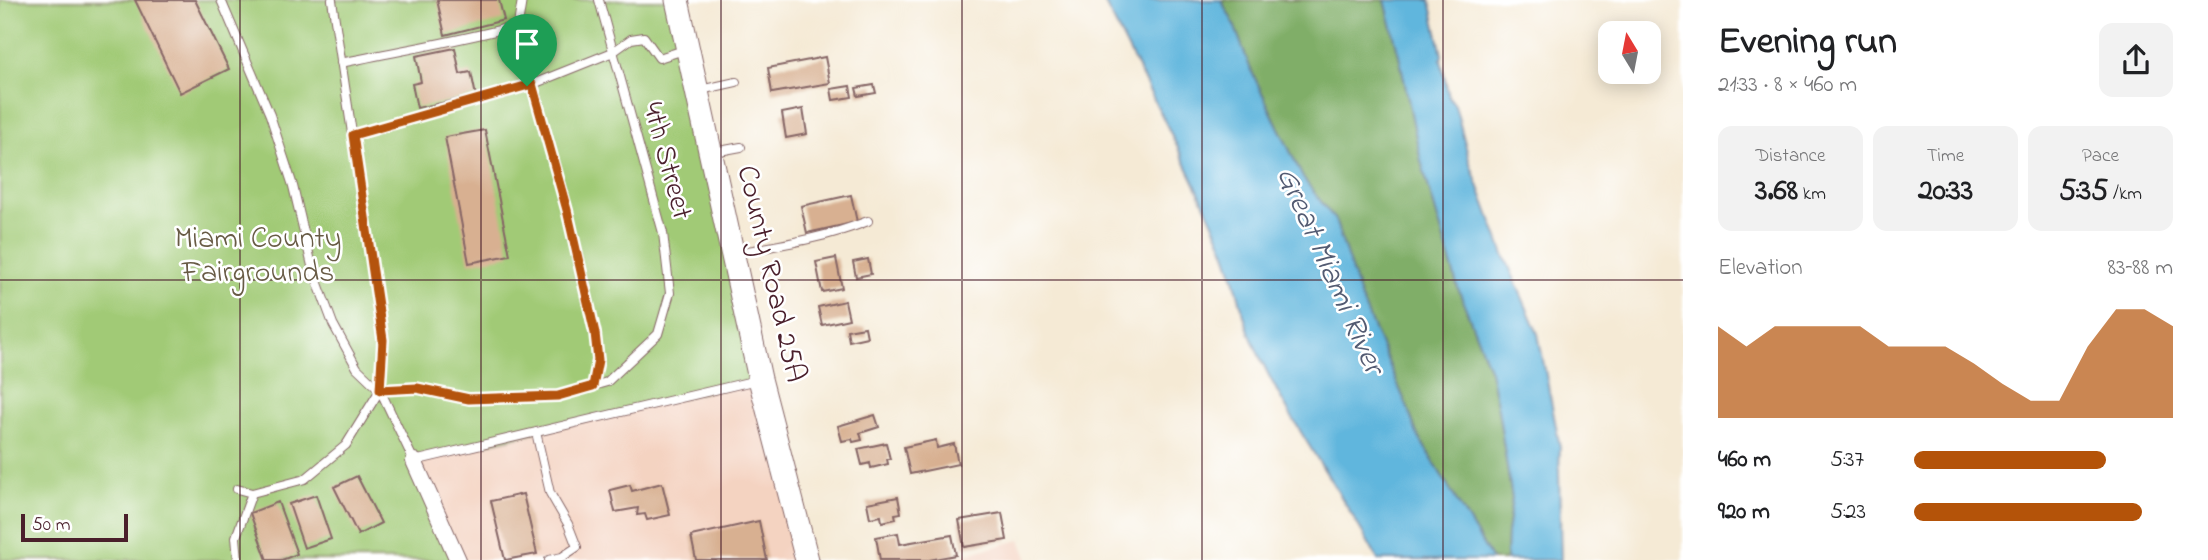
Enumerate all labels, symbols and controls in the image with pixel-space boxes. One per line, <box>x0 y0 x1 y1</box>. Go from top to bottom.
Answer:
pin <box>497 14 557 86</box>
text: Evening run <box>1718 15 1897 71</box>
north arrow <box>1598 21 1661 84</box>
map controls <box>1598 21 1661 84</box>
button: share <box>2099 23 2173 97</box>
icon: arrive <box>508 25 546 63</box>
text: 21:33 · 8 × 460 m <box>1718 69 1857 102</box>
street label: 4th Street <box>629 97 703 225</box>
text: Distance <box>1756 143 1826 170</box>
text: Time <box>1927 143 1964 170</box>
text: Pace <box>2082 143 2119 170</box>
water label: Great Miami River <box>1262 160 1397 386</box>
street label: County Road 25A <box>724 161 816 387</box>
text: 3.68 <box>1755 170 1798 214</box>
text: 20:33 <box>1918 170 1973 214</box>
text: 5:35 <box>2059 170 2108 214</box>
text: km <box>1798 181 1826 208</box>
text: /km <box>2108 181 2142 208</box>
park label: Miami County Fairgrounds <box>175 218 341 296</box>
text: Elevation <box>1718 252 1803 285</box>
text: 83–88 m <box>2107 252 2173 285</box>
text: 460 m <box>1718 444 1771 477</box>
text: 5:37 <box>1830 444 1864 477</box>
text: 920 m <box>1718 496 1770 529</box>
text: 5:23 <box>1830 496 1866 529</box>
scale bar <box>21 511 128 543</box>
text: 50 m <box>32 512 71 539</box>

